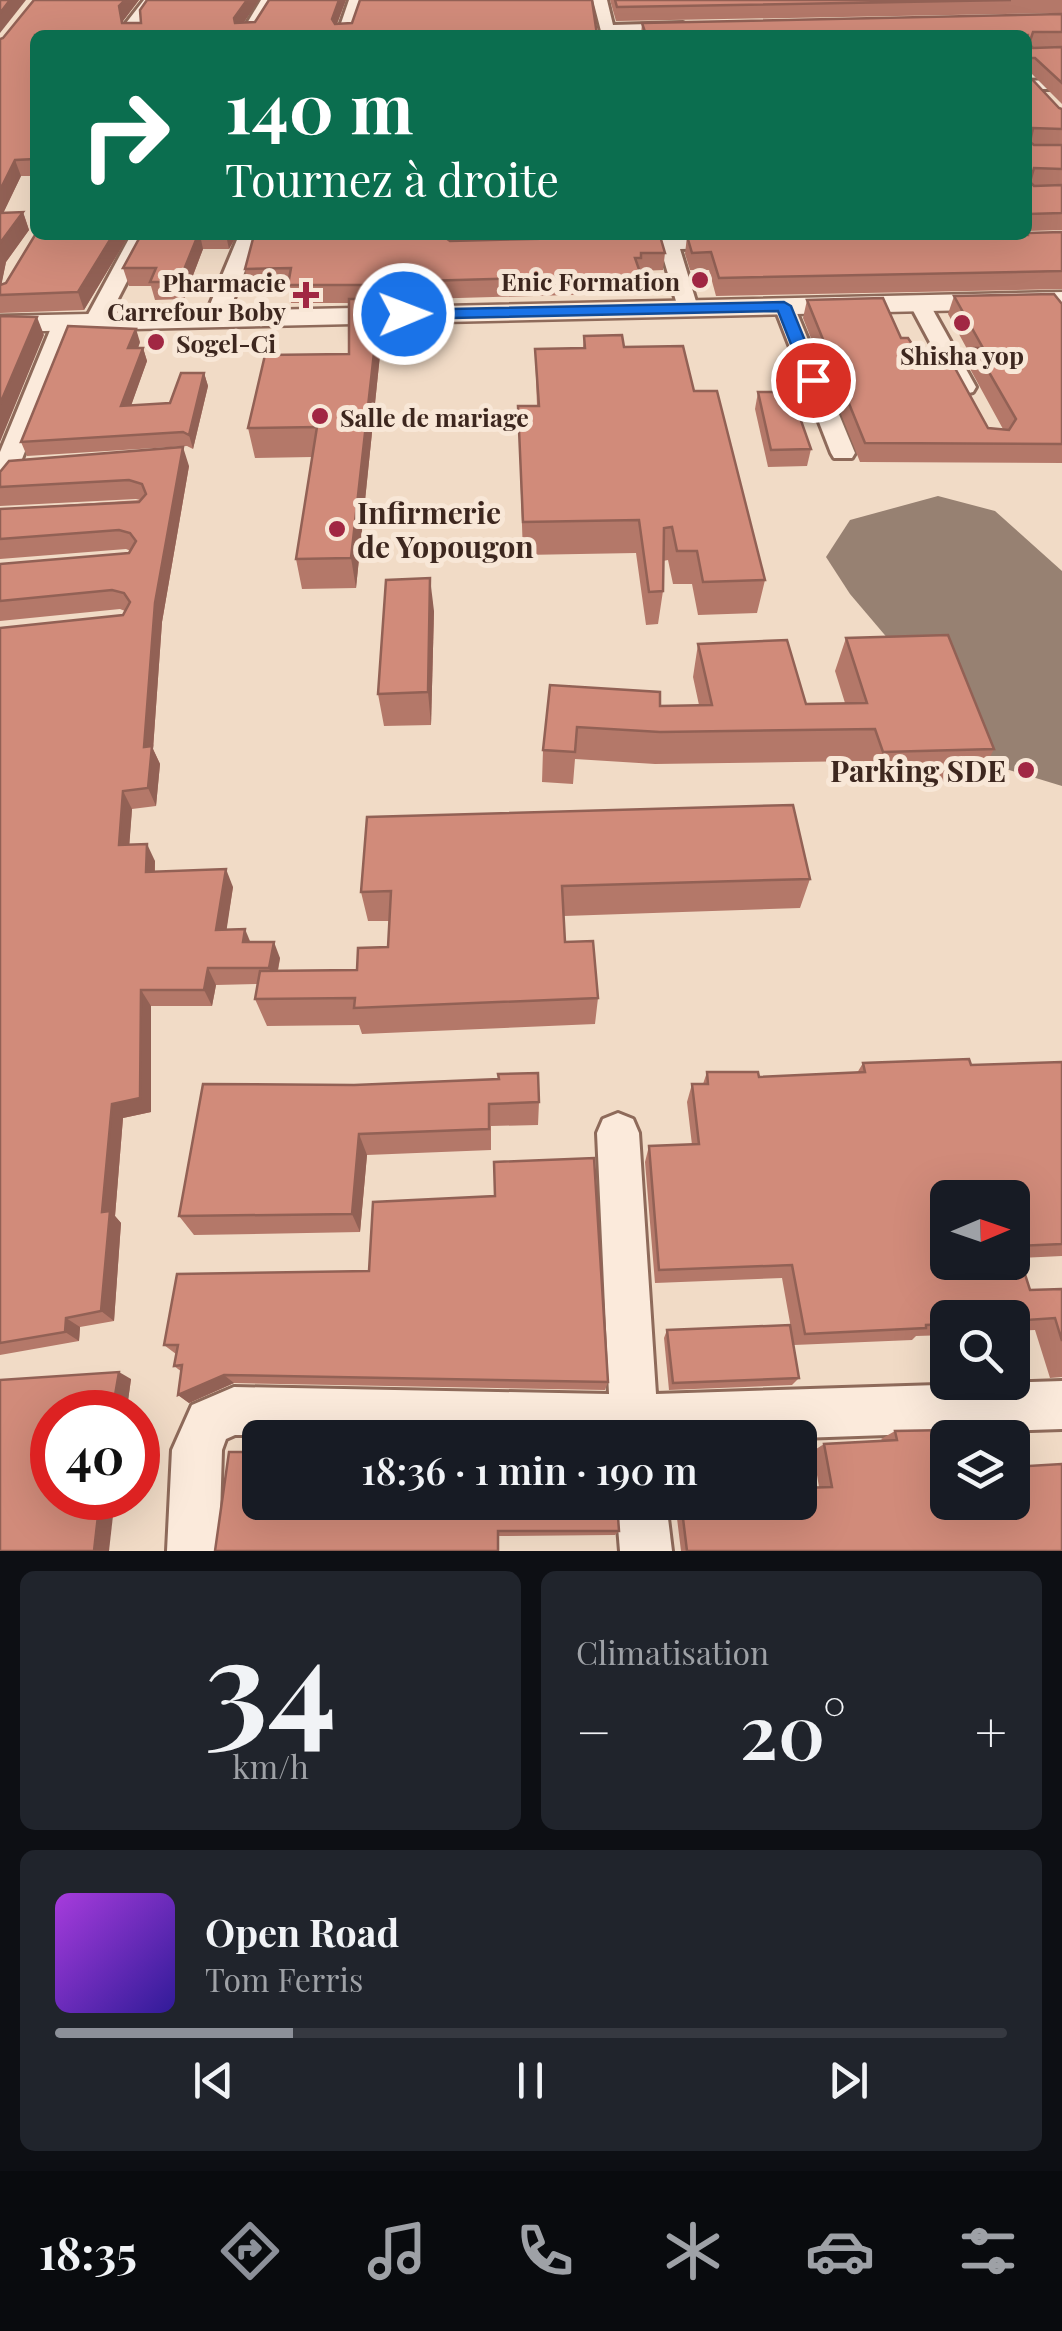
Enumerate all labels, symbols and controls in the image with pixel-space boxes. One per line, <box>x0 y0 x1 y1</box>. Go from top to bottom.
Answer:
text: 140 m <box>225 58 414 152</box>
icon: right <box>60 70 190 200</box>
text: Tournez à droite <box>225 148 559 208</box>
position arrow <box>352 262 456 366</box>
place label: Enic Formation <box>501 264 681 297</box>
place label: Pharmacie Carrefour Boby <box>107 265 286 327</box>
marker: Enic Formation <box>689 269 711 291</box>
marker: Pharmacie Carrefour Boby <box>295 284 317 306</box>
marker: Shisha yop <box>951 312 973 334</box>
place label: Sogel-Ci <box>176 326 276 359</box>
marker: Sogel-Ci <box>145 331 167 353</box>
pin <box>771 338 856 423</box>
place label: Shisha yop <box>900 338 1024 371</box>
icon: arrive <box>786 353 841 408</box>
place label: Salle de mariage <box>340 400 529 433</box>
marker: Salle de mariage <box>309 405 331 427</box>
place label: Infirmerie de Yopougon <box>357 492 534 566</box>
marker: Infirmerie de Yopougon <box>326 518 348 540</box>
place label: Parking SDE <box>830 750 1006 790</box>
marker: Parking SDE <box>1015 759 1037 781</box>
north arrow <box>930 1180 1030 1280</box>
map controls <box>930 1180 1030 1520</box>
button: search <box>930 1300 1030 1400</box>
speed limit sign: 40 <box>30 1390 160 1520</box>
button: layers <box>930 1420 1030 1520</box>
text: 18:36 · 1 min · 190 m <box>361 1444 698 1495</box>
text: 34 <box>204 1592 337 1766</box>
text: Climatisation <box>576 1630 769 1673</box>
text: 20° <box>740 1679 846 1779</box>
text: − <box>576 1693 612 1767</box>
text: + <box>975 1693 1007 1767</box>
text: km/h <box>232 1744 309 1787</box>
text: Open Road <box>205 1906 399 1957</box>
text: Tom Ferris <box>205 1957 363 2000</box>
icon: previous <box>186 2053 241 2108</box>
icon: pause <box>503 2053 558 2108</box>
icon: next <box>821 2053 876 2108</box>
icon: directions <box>215 2216 285 2286</box>
icon: music <box>362 2216 432 2286</box>
icon: phone <box>510 2216 580 2286</box>
icon: climate <box>658 2216 728 2286</box>
icon: car <box>805 2216 875 2286</box>
icon: filters <box>953 2216 1023 2286</box>
text: 18:35 <box>39 2221 137 2281</box>

